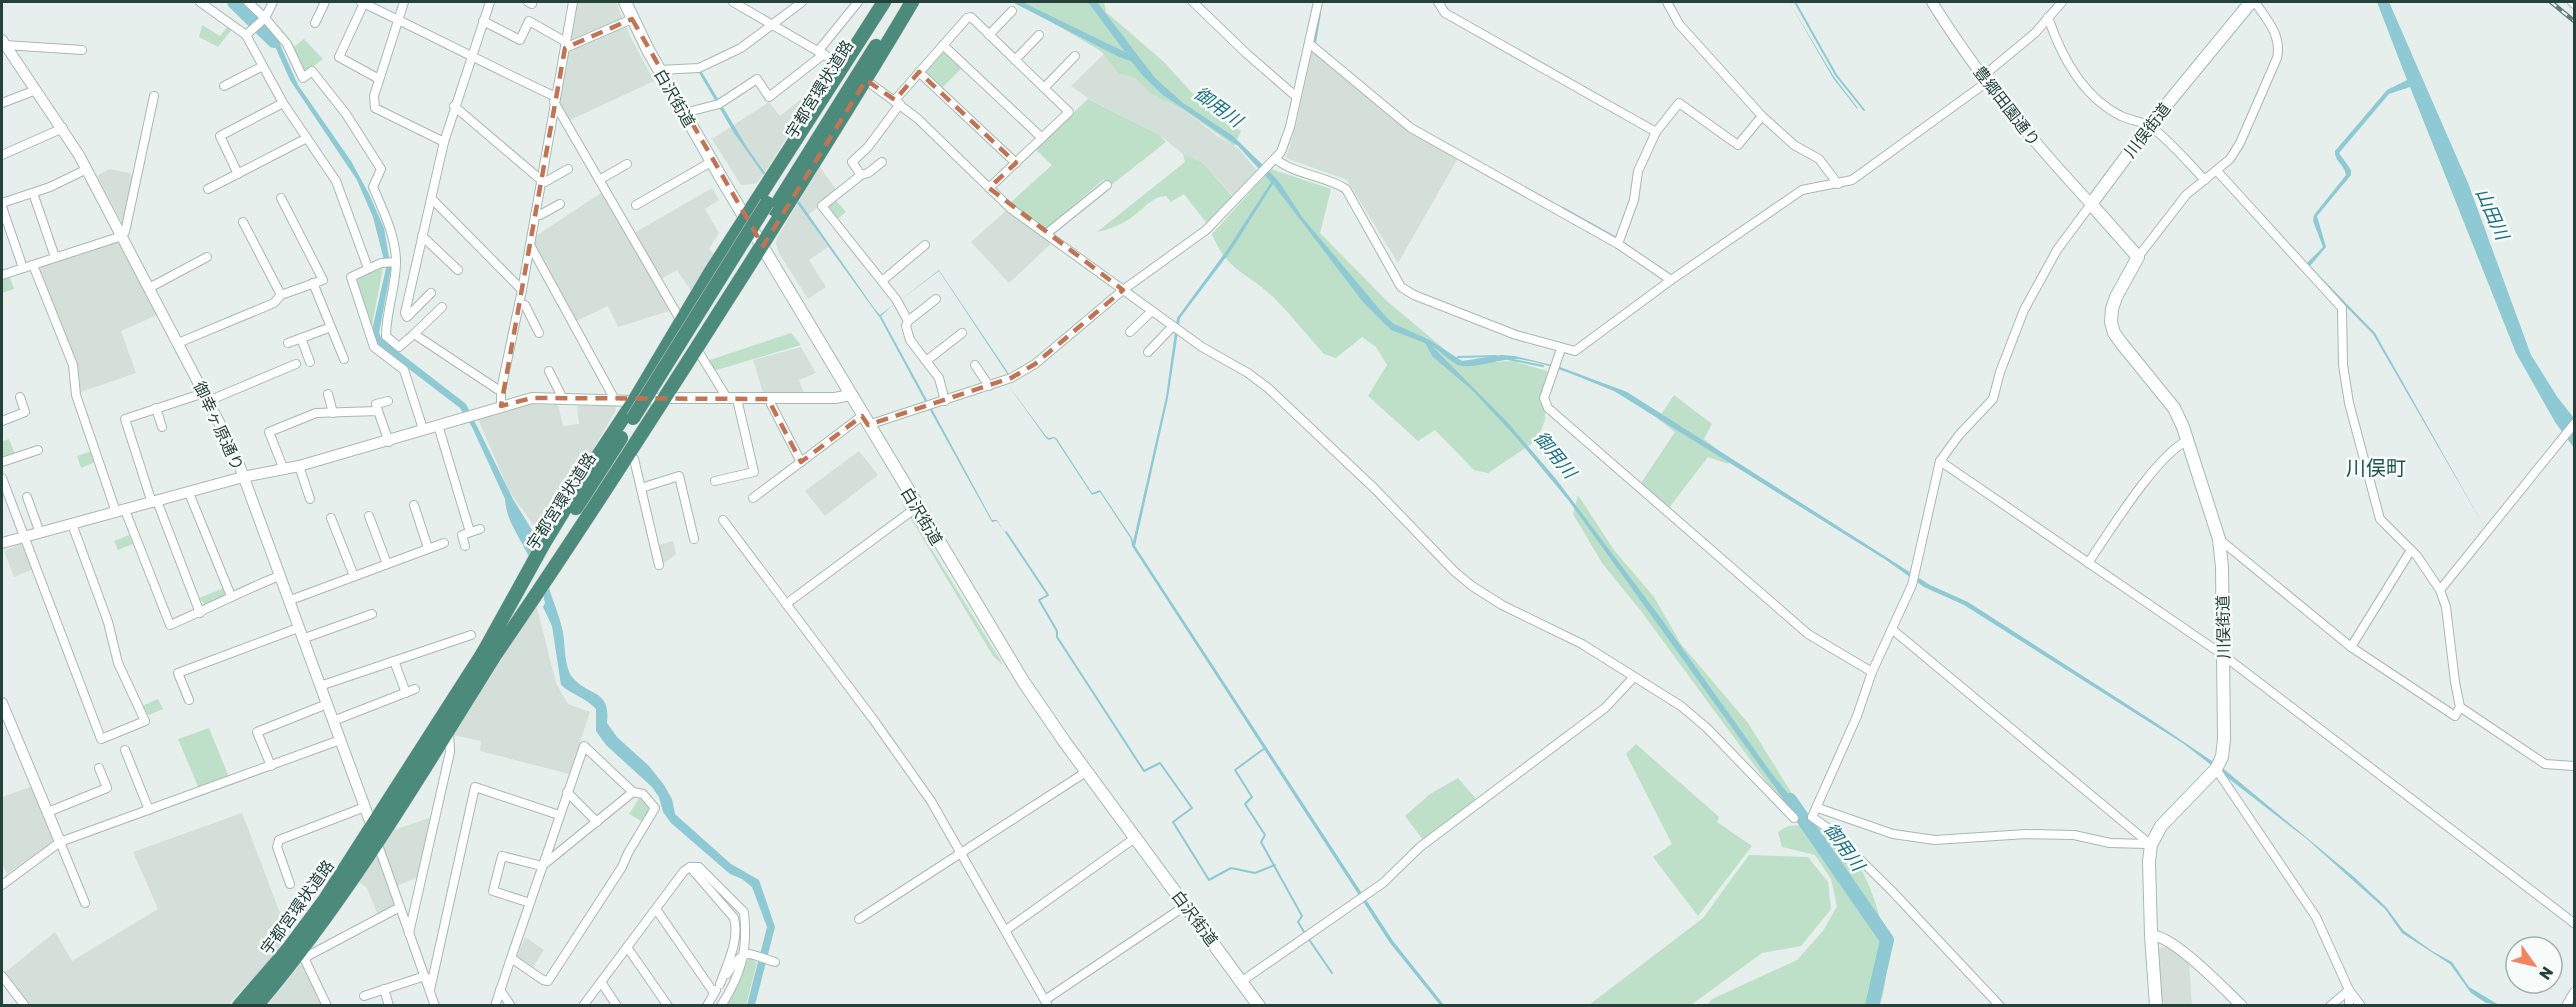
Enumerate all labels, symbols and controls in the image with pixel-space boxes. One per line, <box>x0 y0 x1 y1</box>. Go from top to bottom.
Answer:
street label: 宇都宮環状道路 <box>782 37 857 142</box>
street label: 豊郷田園通り <box>1970 63 2044 150</box>
street label: 白沢街道 <box>650 66 699 131</box>
water label: 御用川 <box>1190 82 1248 133</box>
street label: 川俣街道 <box>2120 99 2175 161</box>
water label: 山田川 <box>2471 185 2514 245</box>
street label: 御幸ヶ原通り <box>190 379 247 474</box>
water label: 御用川 <box>1529 427 1582 484</box>
street label: 宇都宮環状道路 <box>523 449 600 553</box>
district label: 川俣町 <box>2346 456 2406 480</box>
street label: 白沢街道 <box>897 484 946 549</box>
street label: 川俣街道 <box>2213 595 2234 659</box>
water label: 御用川 <box>1819 819 1870 877</box>
street label: 宇都宮環状道路 <box>257 856 338 958</box>
street label: 白沢街道 <box>1168 887 1221 950</box>
north arrow <box>2504 935 2564 995</box>
text: N <box>2535 963 2557 983</box>

